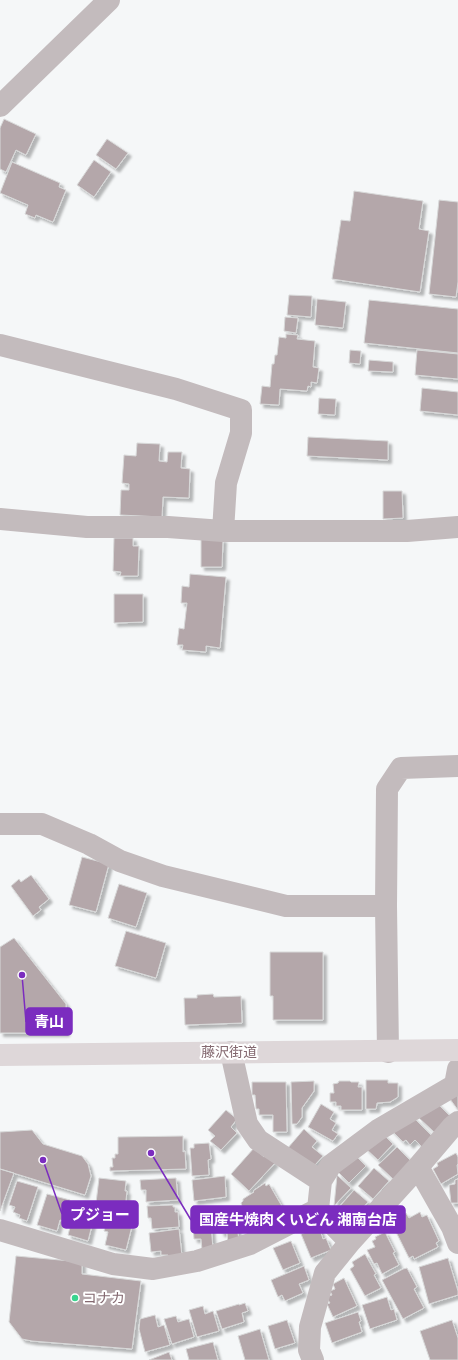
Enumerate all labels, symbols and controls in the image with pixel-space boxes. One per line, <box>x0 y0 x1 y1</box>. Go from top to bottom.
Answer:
callout: 青山 <box>26 1008 72 1035</box>
text: 青山 <box>34 1013 64 1031</box>
street label: 藤沢街道 <box>201 1044 257 1061</box>
callout: プジョー <box>62 1201 138 1228</box>
text: プジョー <box>70 1206 130 1224</box>
callout: 国産牛焼肉くいどん 湘南台店 <box>191 1206 405 1233</box>
text: 国産牛焼肉くいどん 湘南台店 <box>199 1211 397 1229</box>
place label: コナカ <box>83 1290 125 1307</box>
marker: コナカ <box>70 1293 80 1303</box>

